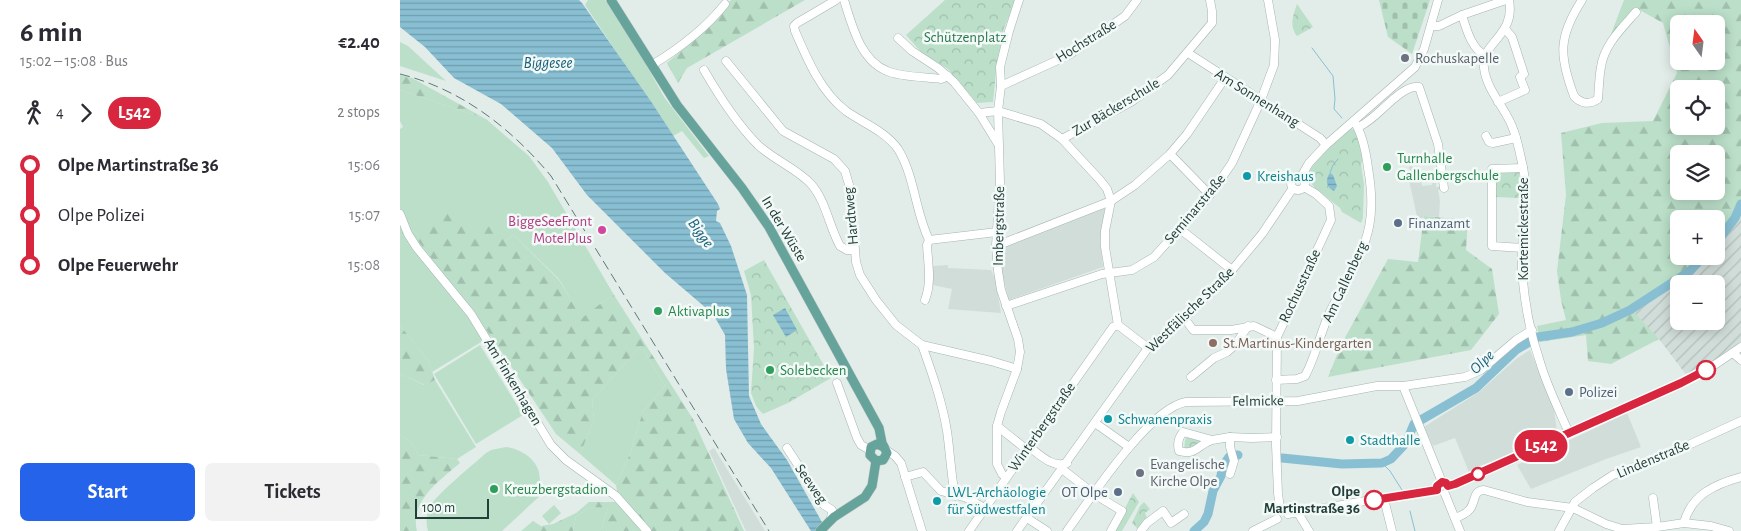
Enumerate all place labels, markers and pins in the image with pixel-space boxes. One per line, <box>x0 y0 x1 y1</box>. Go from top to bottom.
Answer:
place label: Rochuskapelle <box>1415 51 1499 66</box>
marker: Rochuskapelle <box>1399 52 1411 64</box>
place label: Turnhalle Gallenbergschule <box>1397 151 1499 183</box>
marker: Turnhalle Gallenbergschule <box>1381 161 1393 173</box>
place label: Kreishaus <box>1257 169 1314 184</box>
marker: Kreishaus <box>1241 170 1253 182</box>
place label: BiggeSeeFront MotelPlus <box>508 214 592 246</box>
place label: Finanzamt <box>1408 216 1470 231</box>
marker: Finanzamt <box>1392 217 1404 229</box>
marker: BiggeSeeFront MotelPlus <box>596 224 608 236</box>
place label: Aktivaplus <box>668 304 730 319</box>
marker: Aktivaplus <box>652 305 664 317</box>
place label: St.Martinus-Kindergarten <box>1223 336 1372 351</box>
marker: St.Martinus-Kindergarten <box>1207 337 1219 349</box>
unlabelled marker <box>1696 360 1716 380</box>
place label: Solebecken <box>780 363 846 378</box>
marker: Solebecken <box>764 364 776 376</box>
place label: Polizei <box>1579 385 1617 400</box>
marker: Polizei <box>1563 386 1575 398</box>
place label: Schwanenpraxis <box>1118 412 1212 427</box>
marker: Schwanenpraxis <box>1102 413 1114 425</box>
place label: Stadthalle <box>1360 433 1420 448</box>
marker: Stadthalle <box>1344 434 1356 446</box>
place label: Evangelische Kirche Olpe <box>1150 457 1225 489</box>
marker: Evangelische Kirche Olpe <box>1134 467 1146 479</box>
unlabelled marker <box>1471 467 1485 481</box>
place label: Kreuzbergstadion <box>504 482 608 497</box>
marker: Kreuzbergstadion <box>488 483 500 495</box>
place label: Olpe Martinstraße 36 <box>1264 484 1360 516</box>
place label: LWL-Archäologie für Südwestfalen <box>947 485 1046 517</box>
place label: OT Olpe <box>1061 485 1108 500</box>
marker: OT Olpe <box>1112 486 1124 498</box>
marker: Olpe Martinstraße 36 <box>1364 490 1384 510</box>
marker: LWL-Archäologie für Südwestfalen <box>931 495 943 507</box>

